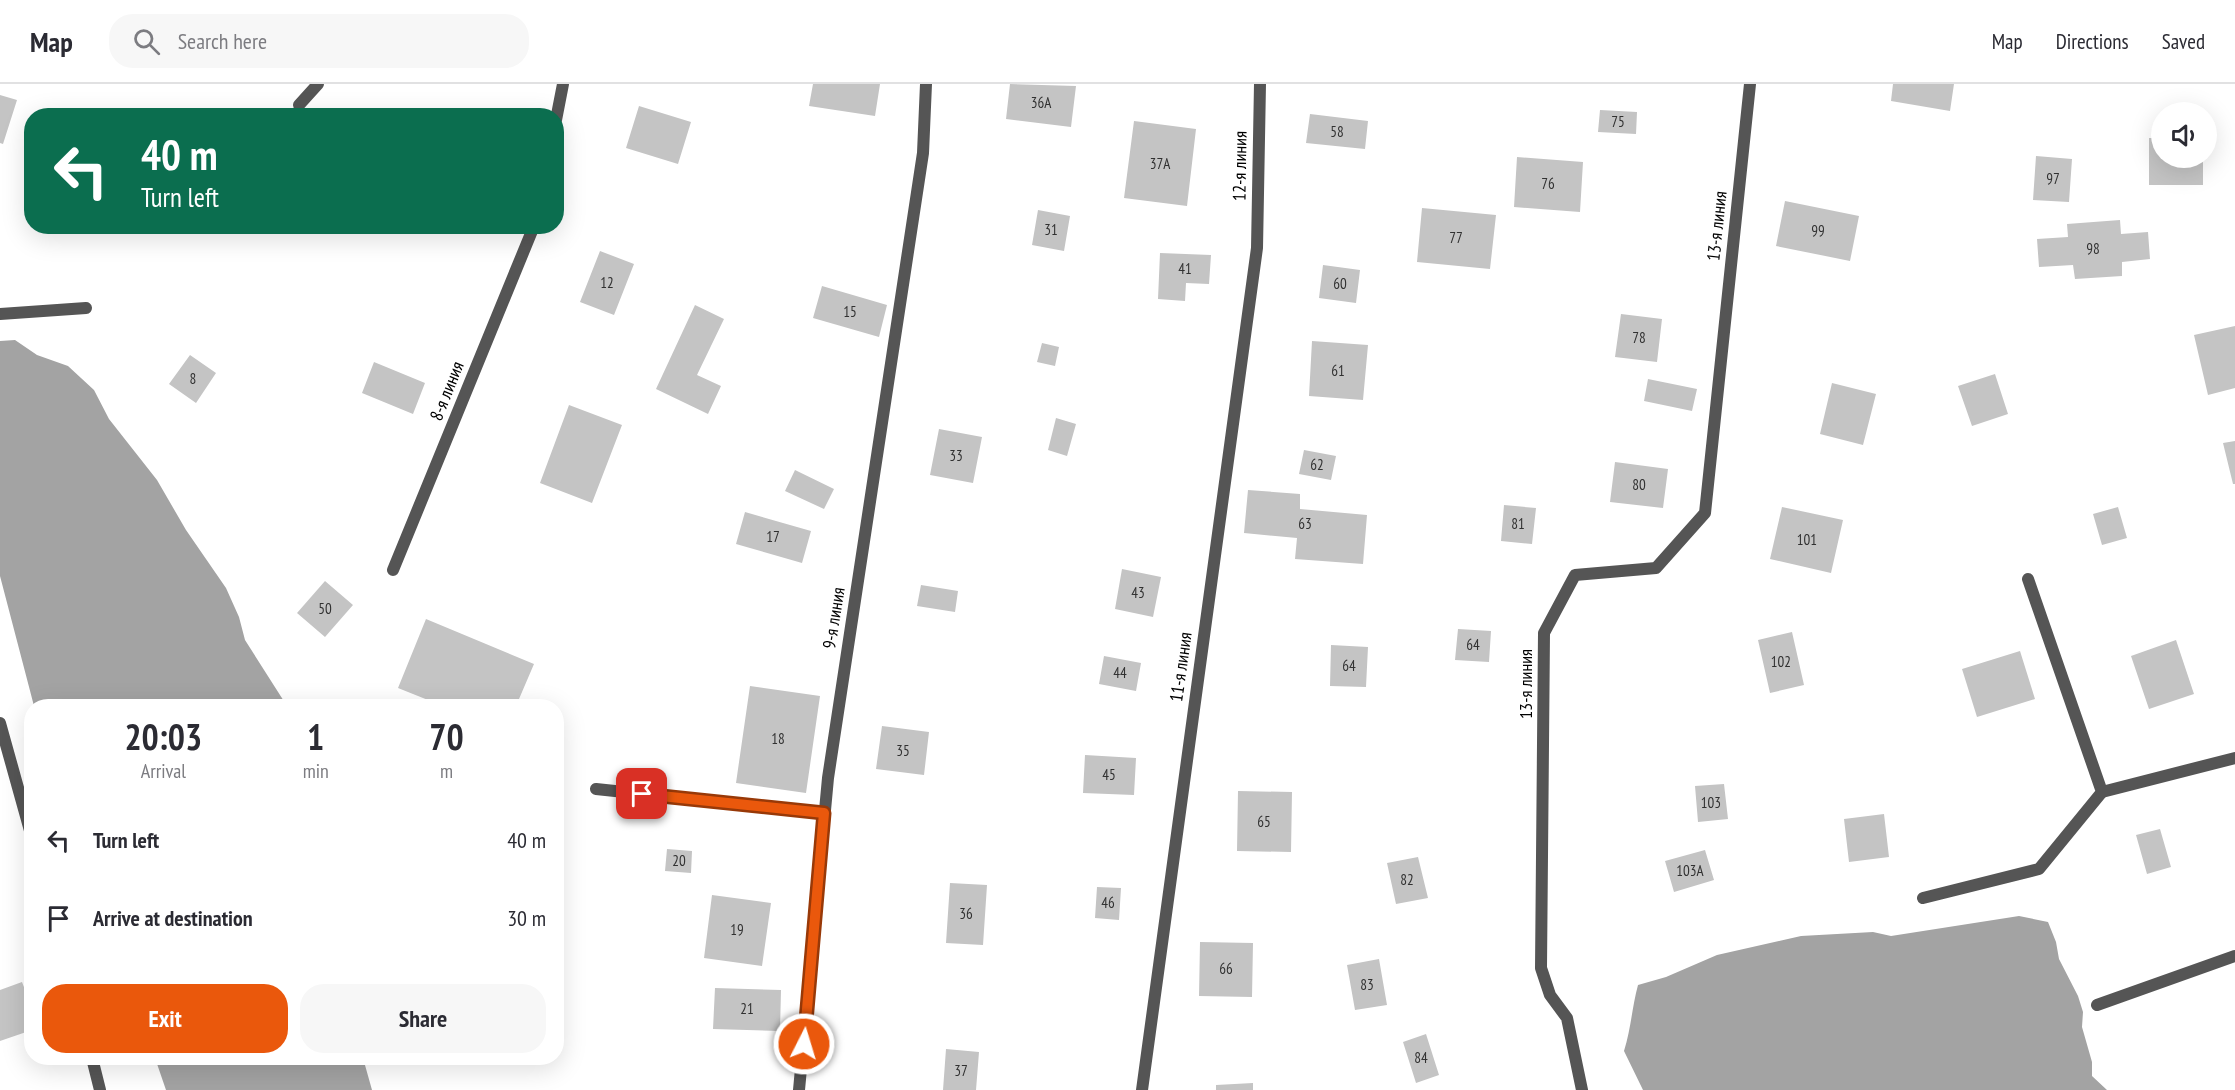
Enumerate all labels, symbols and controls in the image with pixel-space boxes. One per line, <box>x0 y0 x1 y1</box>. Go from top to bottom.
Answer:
search box <box>109 14 529 68</box>
text: Map <box>30 23 73 60</box>
icon: search <box>130 25 163 58</box>
text: Search here <box>178 27 267 55</box>
text: Map <box>1992 28 2023 55</box>
text: Directions <box>2056 28 2129 55</box>
text: Saved <box>2162 28 2205 55</box>
house number: 36А <box>1031 93 1052 112</box>
map controls <box>2151 102 2217 168</box>
button: sound <box>2151 102 2217 168</box>
house number: 75 <box>1611 112 1625 131</box>
house number: 58 <box>1330 122 1344 141</box>
text: 40 m <box>141 127 218 182</box>
street label: 12-я линия <box>1227 131 1252 201</box>
icon: left <box>42 132 120 210</box>
house number: 37А <box>1150 154 1171 173</box>
house number: 97 <box>2046 169 2060 188</box>
house number: 76 <box>1541 174 1555 193</box>
text: Turn left <box>141 180 219 214</box>
street label: 13-я линия <box>1701 190 1732 262</box>
house number: 31 <box>1044 220 1058 239</box>
house number: 99 <box>1811 221 1825 240</box>
house number: 77 <box>1449 228 1463 247</box>
house number: 98 <box>2086 239 2100 258</box>
house number: 41 <box>1178 259 1192 278</box>
house number: 12 <box>600 273 614 292</box>
house number: 60 <box>1333 274 1347 293</box>
house number: 15 <box>843 302 857 321</box>
house number: 78 <box>1632 328 1646 347</box>
street label: 8-я линия <box>424 358 469 424</box>
house number: 61 <box>1331 361 1345 380</box>
house number: 8 <box>190 369 196 388</box>
house number: 33 <box>949 446 963 465</box>
house number: 62 <box>1310 455 1324 474</box>
house number: 80 <box>1632 475 1646 494</box>
house number: 63 <box>1298 514 1312 533</box>
house number: 81 <box>1511 514 1525 533</box>
house number: 17 <box>766 527 780 546</box>
house number: 101 <box>1797 530 1817 549</box>
house number: 43 <box>1131 583 1145 602</box>
street label: 9-я линия <box>817 585 850 650</box>
house number: 50 <box>318 599 332 618</box>
street label: 11-я линия <box>1164 631 1197 703</box>
house number: 64 <box>1466 635 1480 654</box>
street label: 13-я линия <box>1514 649 1537 719</box>
house number: 102 <box>1771 652 1791 671</box>
house number: 64 <box>1342 656 1356 675</box>
house number: 44 <box>1113 663 1127 682</box>
text: 20:03 <box>124 713 202 760</box>
text: 1 <box>307 713 324 760</box>
text: 70 <box>429 713 464 760</box>
house number: 18 <box>771 729 785 748</box>
house number: 35 <box>896 741 910 760</box>
text: Arrival <box>141 758 186 784</box>
text: min <box>303 758 329 784</box>
text: m <box>440 758 453 784</box>
house number: 45 <box>1102 765 1116 784</box>
pin <box>616 768 667 819</box>
icon: arrive <box>625 777 658 810</box>
house number: 103 <box>1701 793 1721 812</box>
house number: 65 <box>1257 812 1271 831</box>
icon: left <box>42 824 75 857</box>
text: Turn left <box>93 826 159 854</box>
text: 40 m <box>507 826 546 854</box>
house number: 20 <box>672 851 686 870</box>
house number: 103А <box>1676 861 1705 880</box>
house number: 82 <box>1400 870 1414 889</box>
house number: 46 <box>1101 893 1115 912</box>
icon: arrive <box>42 902 75 935</box>
text: Arrive at destination <box>93 904 253 932</box>
text: 30 m <box>507 904 546 932</box>
house number: 36 <box>959 904 973 923</box>
house number: 19 <box>730 920 744 939</box>
house number: 66 <box>1219 959 1233 978</box>
house number: 83 <box>1360 975 1374 994</box>
button: Exit <box>42 984 288 1053</box>
button: Share <box>300 984 546 1053</box>
house number: 21 <box>740 999 754 1018</box>
position arrow <box>772 1012 836 1076</box>
house number: 84 <box>1414 1048 1428 1067</box>
house number: 37 <box>954 1061 968 1080</box>

